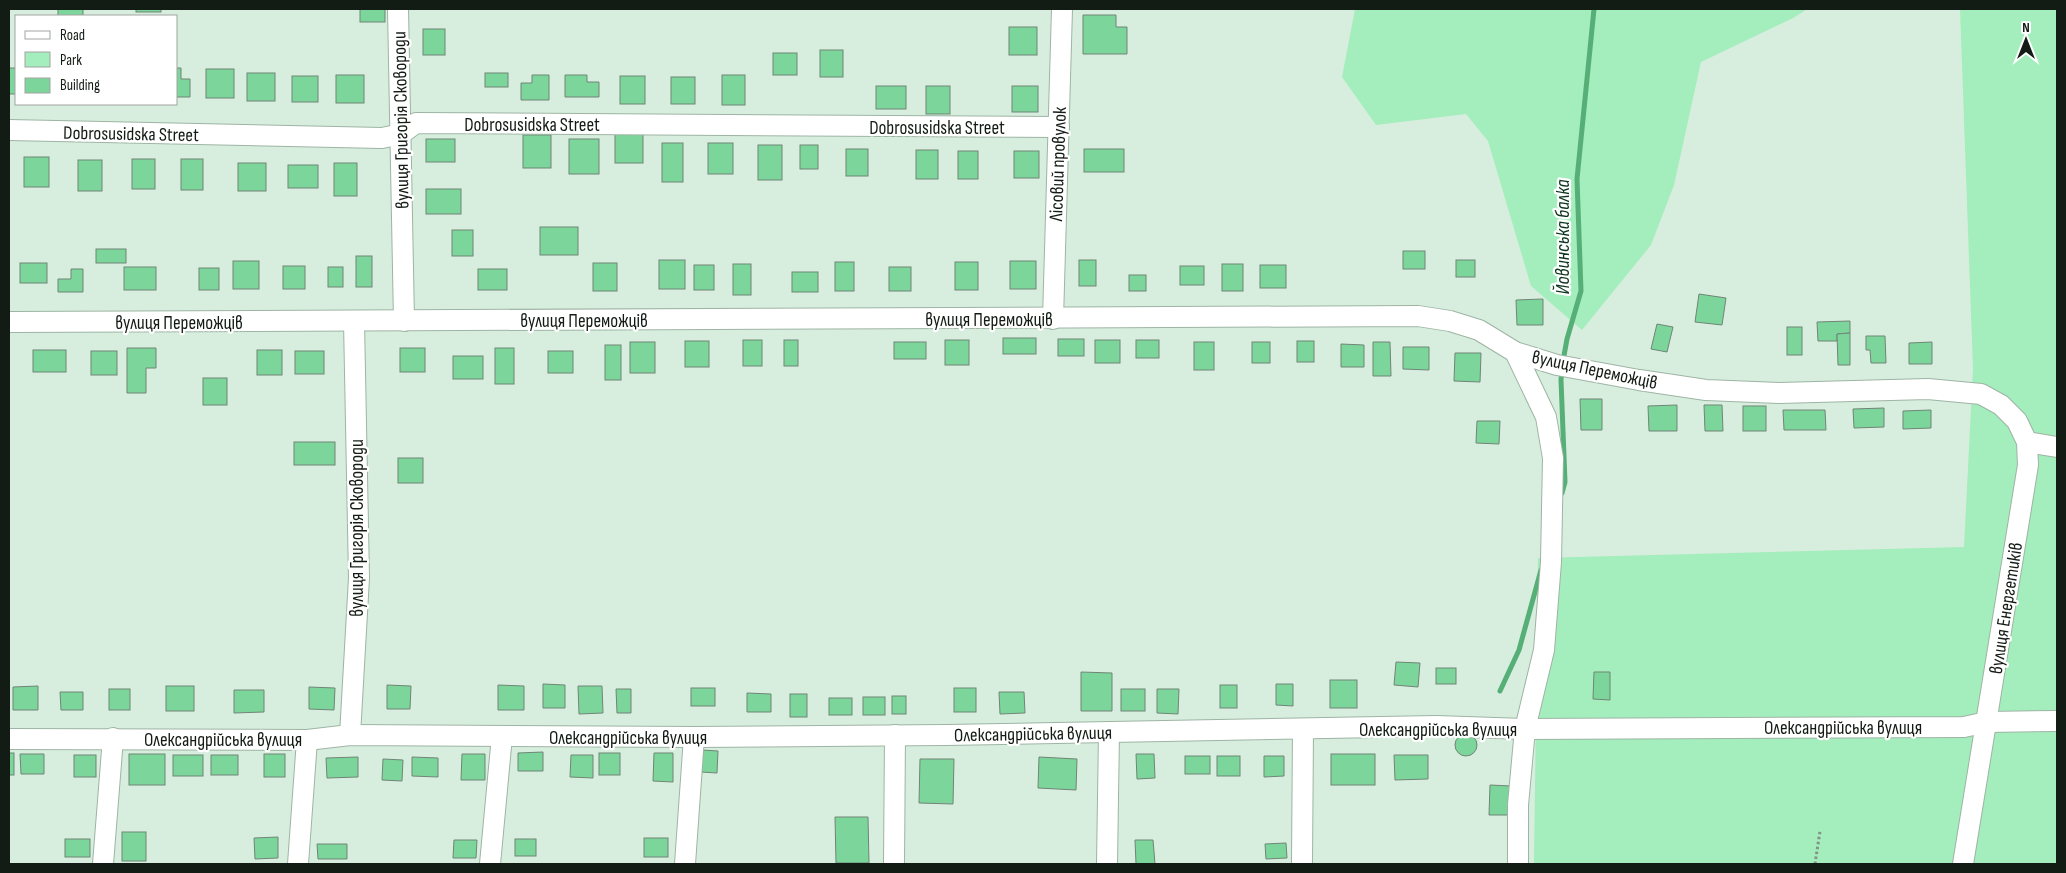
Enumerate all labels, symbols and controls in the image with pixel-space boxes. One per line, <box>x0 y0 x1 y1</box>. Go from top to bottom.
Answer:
legend <box>15 15 178 105</box>
north arrow <box>2001 15 2051 65</box>
text: N <box>2022 19 2030 36</box>
text: Road <box>60 26 85 45</box>
street label: вулиця Григорія Сковороди <box>388 31 415 209</box>
text: Park <box>60 51 82 70</box>
text: Building <box>60 76 100 95</box>
street label: Лісовий провулок <box>1045 106 1072 223</box>
street label: Dobrosusidska Street <box>464 114 600 137</box>
street label: Dobrosusidska Street <box>869 117 1005 140</box>
street label: Dobrosusidska Street <box>63 122 199 147</box>
water label: Йовинська балка <box>1551 179 1575 295</box>
street label: вулиця Переможців <box>925 309 1053 332</box>
street label: вулиця Переможців <box>520 310 648 333</box>
street label: вулиця Переможців <box>115 312 243 335</box>
street label: вулиця Переможців <box>1530 346 1660 395</box>
street label: вулиця Григорія Сковороди <box>346 439 369 617</box>
street label: вулиця Енергетиків <box>1985 541 2028 676</box>
street label: Олександрійська вулиця <box>1764 717 1922 740</box>
street label: Олександрійська вулиця <box>1359 719 1517 742</box>
street label: Олександрійська вулиця <box>954 722 1112 747</box>
street label: Олександрійська вулиця <box>549 727 707 750</box>
street label: Олександрійська вулиця <box>144 729 302 752</box>

